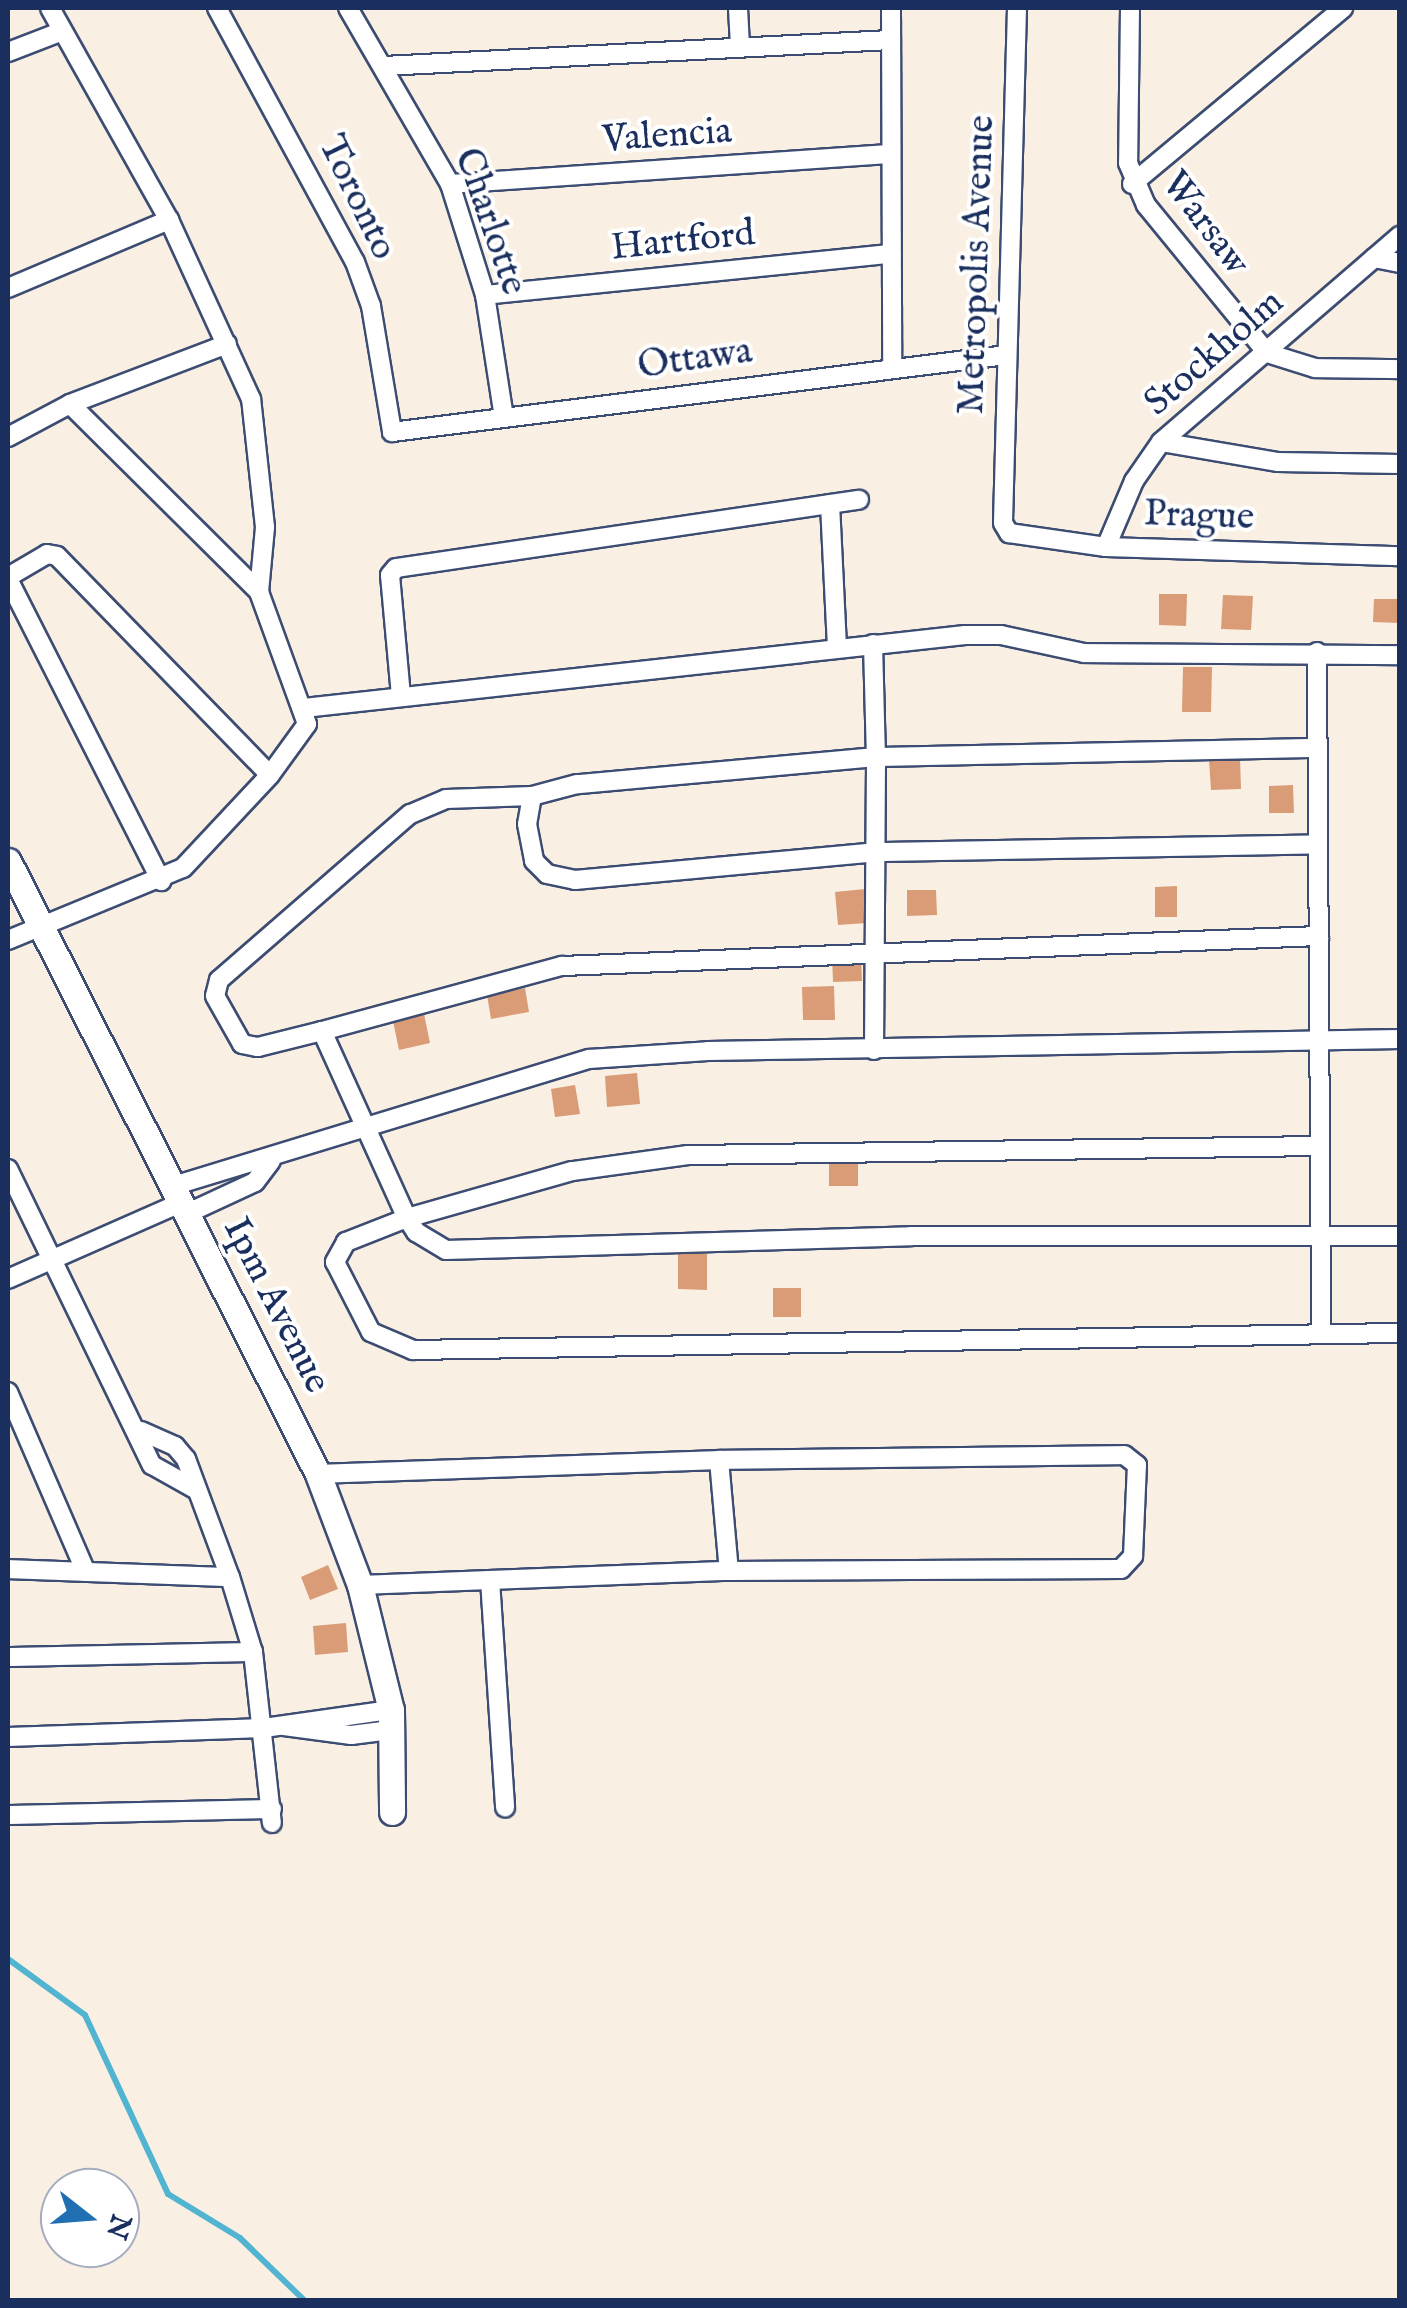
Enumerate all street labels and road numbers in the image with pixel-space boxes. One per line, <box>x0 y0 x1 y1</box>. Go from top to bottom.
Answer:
street label: Valencia <box>601 110 733 164</box>
street label: Metropolis Avenue <box>950 114 1006 416</box>
street label: Toronto <box>306 128 406 268</box>
street label: Charlotte <box>443 143 535 301</box>
street label: Warsaw <box>1150 163 1258 285</box>
street label: Hartford <box>609 212 757 272</box>
street label: Stockholm <box>1136 281 1294 427</box>
street label: Ottawa <box>635 329 755 391</box>
street label: Prague <box>1143 492 1255 542</box>
street label: Ipm Avenue <box>211 1211 339 1401</box>

